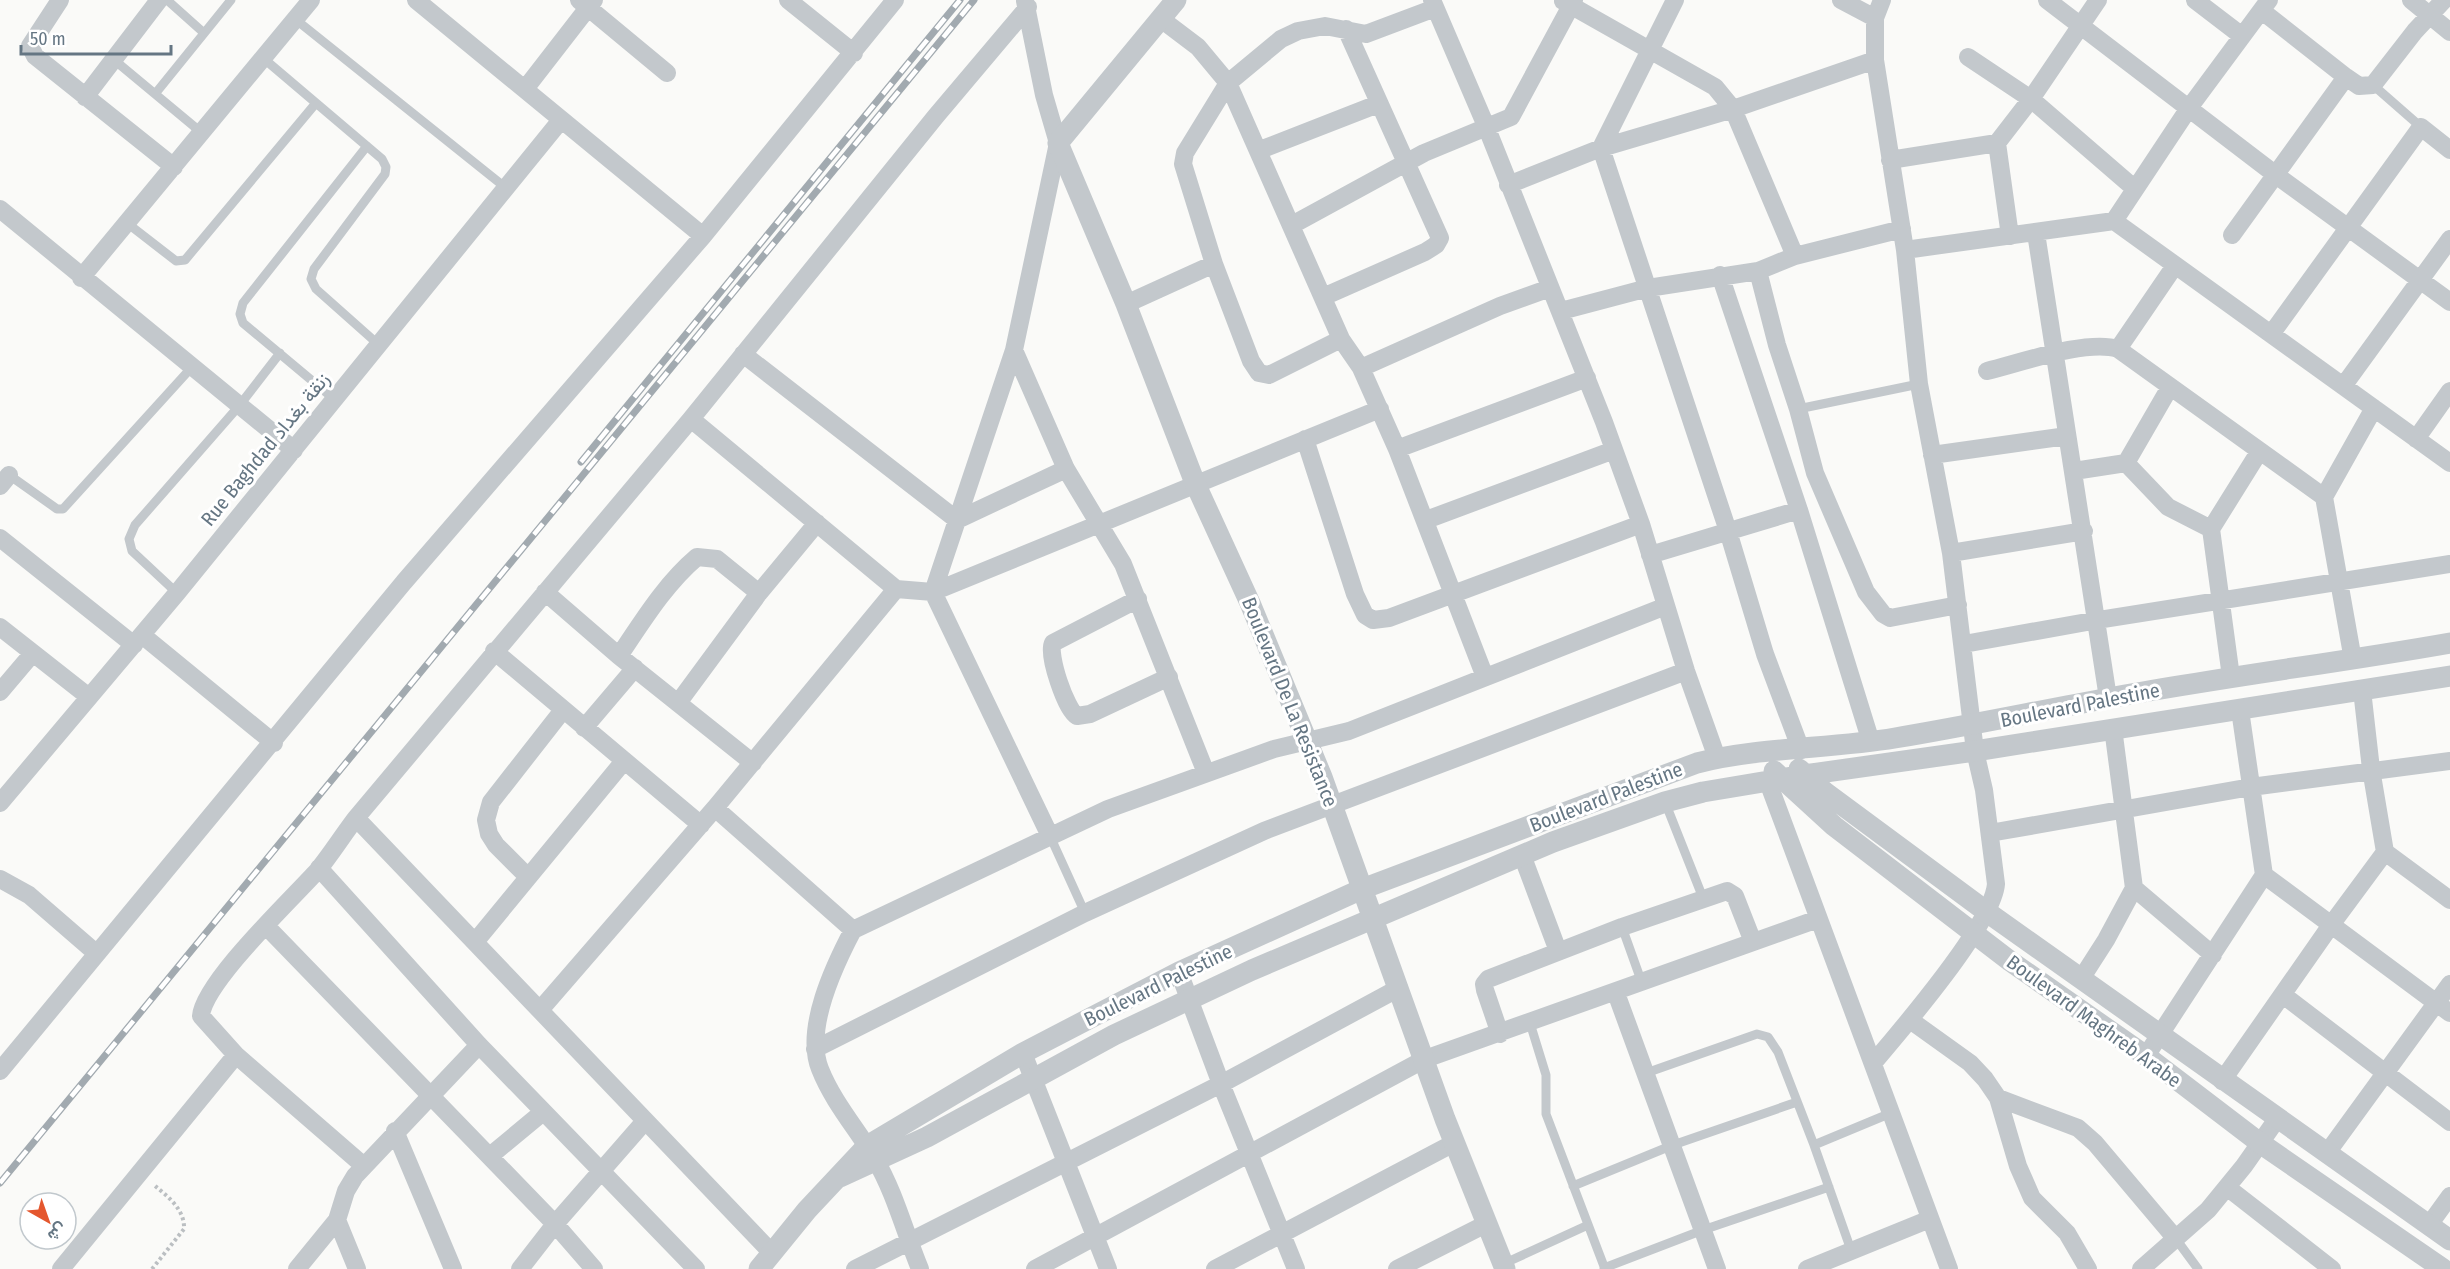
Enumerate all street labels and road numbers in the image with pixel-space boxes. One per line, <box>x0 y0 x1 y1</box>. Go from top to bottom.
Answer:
street label: Rue Baghdad زنقة بغداد <box>196 367 335 531</box>
street label: Boulevard De La Resistance <box>1237 594 1343 810</box>
street label: Boulevard Palestine <box>1998 678 2162 732</box>
street label: Boulevard Palestine <box>1526 757 1686 837</box>
street label: Boulevard Palestine <box>1080 939 1236 1031</box>
street label: Boulevard Maghreb Arabe <box>2002 950 2186 1092</box>

